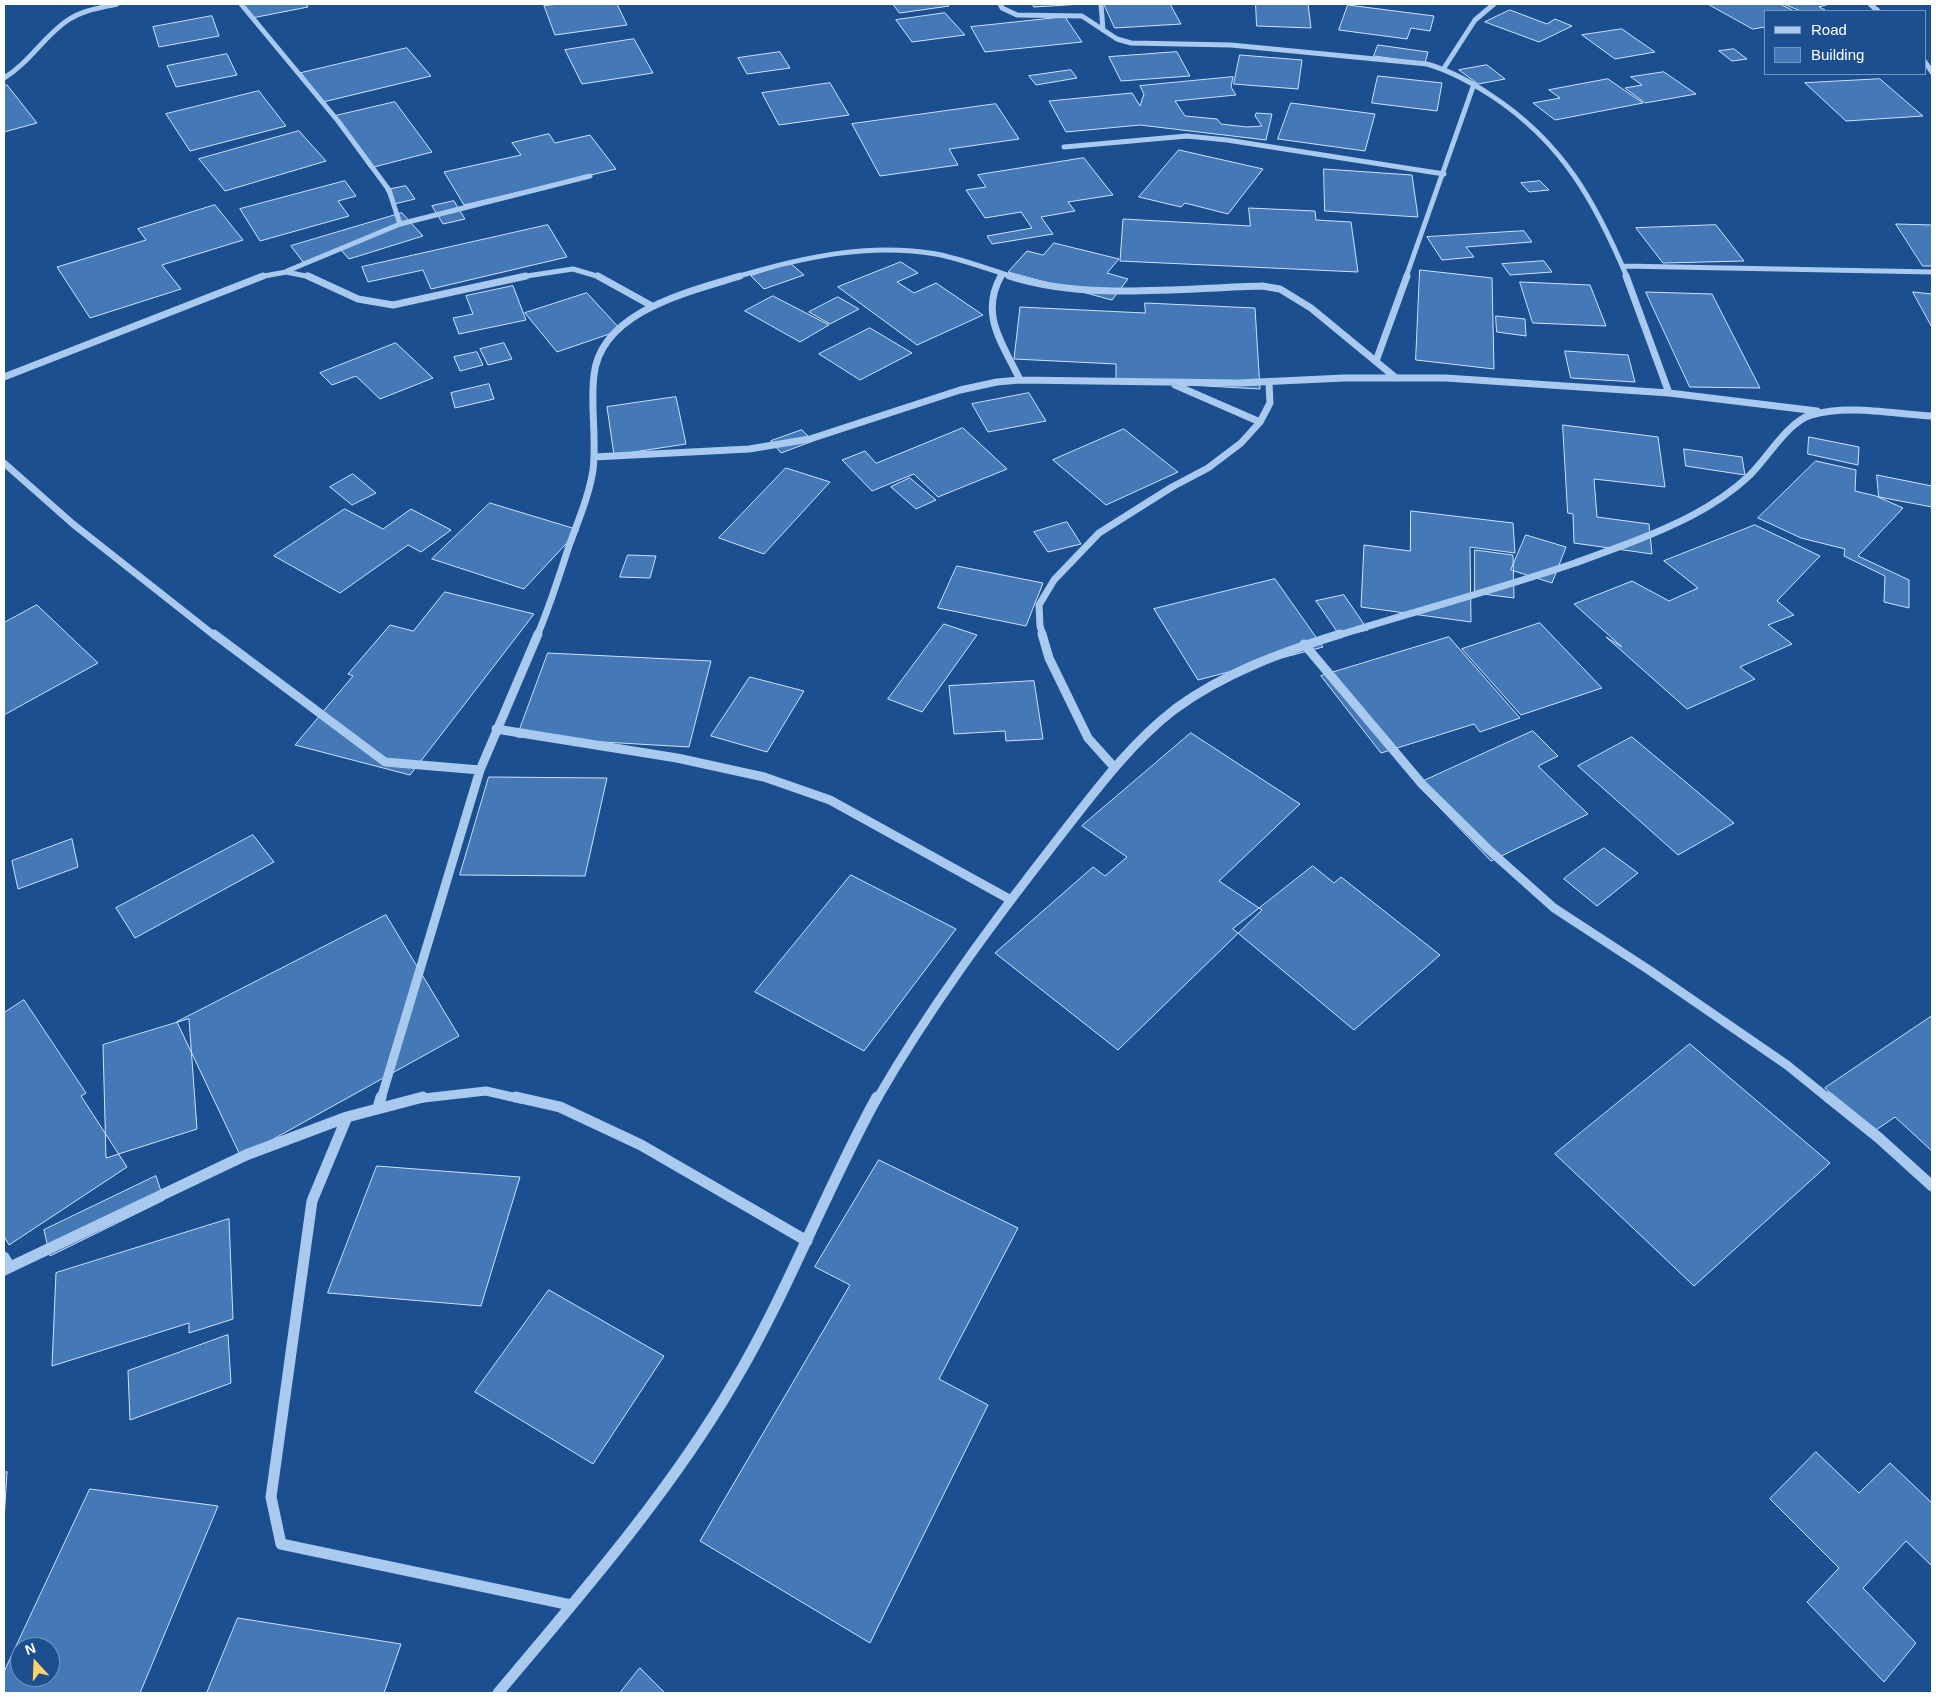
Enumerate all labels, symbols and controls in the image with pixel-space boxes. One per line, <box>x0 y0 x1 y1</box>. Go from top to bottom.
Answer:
legend <box>1764 10 1926 75</box>
text: Road <box>1811 21 1847 38</box>
text: Building <box>1811 46 1864 63</box>
north arrow <box>10 1637 60 1687</box>
text: N <box>23 1640 38 1658</box>

